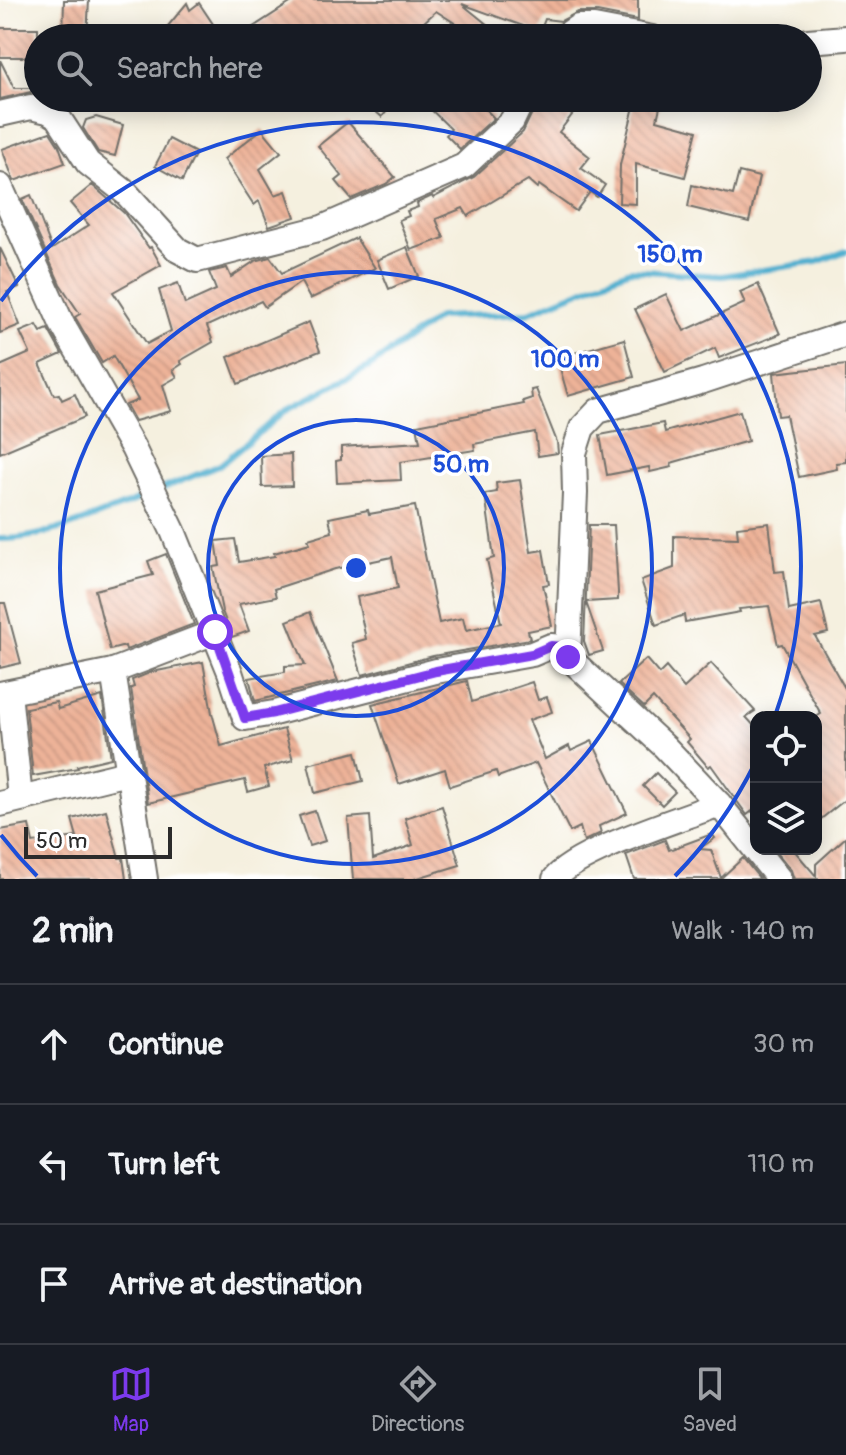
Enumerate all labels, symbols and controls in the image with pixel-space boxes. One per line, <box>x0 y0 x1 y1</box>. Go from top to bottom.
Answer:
search box <box>24 24 822 112</box>
icon: search <box>52 46 96 90</box>
text: Search here <box>116 50 263 87</box>
text: 150 m <box>637 240 703 269</box>
text: 100 m <box>531 345 599 374</box>
text: 50 m <box>433 450 489 479</box>
centre of rings <box>342 554 370 582</box>
route start <box>197 614 233 650</box>
route end <box>550 639 586 675</box>
map controls <box>750 711 822 855</box>
button: locate <box>750 711 822 783</box>
button: layers <box>750 783 822 855</box>
scale bar <box>24 823 172 859</box>
text: 50 m <box>36 827 87 855</box>
text: 2 min <box>32 910 114 953</box>
text: Walk · 140 m <box>671 915 814 947</box>
icon: ahead <box>32 1022 76 1066</box>
text: Continue <box>108 1026 223 1063</box>
text: 30 m <box>753 1028 814 1060</box>
icon: left <box>32 1142 76 1186</box>
text: Turn left <box>108 1146 219 1183</box>
text: 110 m <box>747 1148 814 1180</box>
icon: arrive <box>32 1262 76 1306</box>
text: Arrive at destination <box>108 1266 362 1303</box>
tab: Map <box>109 1362 153 1438</box>
tab: Directions <box>371 1362 464 1438</box>
tab: Saved <box>682 1362 737 1438</box>

